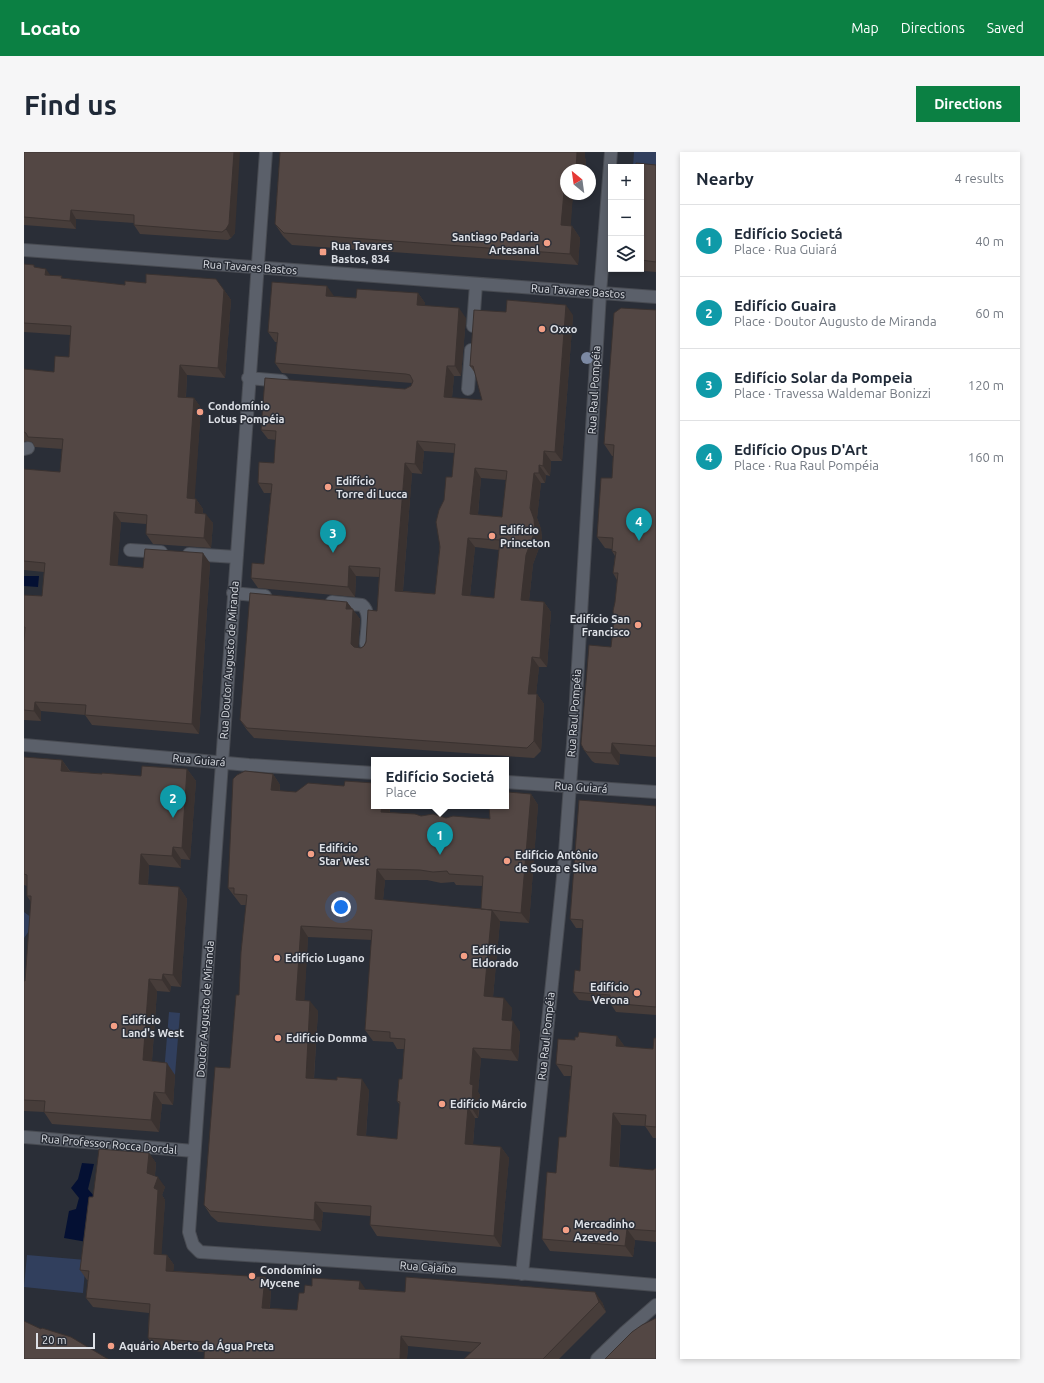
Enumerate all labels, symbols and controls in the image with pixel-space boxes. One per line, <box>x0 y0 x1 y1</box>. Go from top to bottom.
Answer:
text: Locato <box>20 17 81 39</box>
text: Map <box>851 20 879 36</box>
text: Directions <box>901 20 965 36</box>
text: Saved <box>987 20 1024 36</box>
button: Directions <box>916 86 1020 122</box>
text: Find us <box>24 89 117 120</box>
north arrow <box>560 164 596 200</box>
map controls <box>608 164 644 272</box>
button: + <box>608 164 644 200</box>
text: Nearby <box>696 169 754 188</box>
text: 4 results <box>954 171 1004 185</box>
button: − <box>608 200 644 236</box>
text: Edifício Societá <box>734 225 843 242</box>
place label: Santiago Padaria Artesanal <box>452 231 540 256</box>
text: 1 <box>705 234 713 248</box>
text: 40 m <box>975 234 1004 248</box>
button: layers <box>608 236 644 272</box>
marker: Santiago Padaria Artesanal <box>542 238 552 248</box>
place label: Rua Tavares Bastos, 834 <box>331 240 393 265</box>
text: Place · Rua Guiará <box>734 242 837 256</box>
marker: Rua Tavares Bastos, 834 <box>318 247 328 257</box>
street label: Rua Tavares Bastos <box>203 258 298 276</box>
street label: Rua Tavares Bastos <box>531 282 626 300</box>
text: Edifício Guaira <box>734 297 836 314</box>
text: 2 <box>705 306 713 320</box>
text: 60 m <box>975 306 1004 320</box>
text: Place · Doutor Augusto de Miranda <box>734 314 937 328</box>
place label: Oxxo <box>550 323 578 335</box>
marker: Oxxo <box>537 324 547 334</box>
street label: Rua Raul Pompéia <box>586 345 602 435</box>
text: Edifício Solar da Pompeia <box>734 369 913 386</box>
text: 3 <box>705 378 713 392</box>
text: 120 m <box>968 378 1004 392</box>
text: Place · Travessa Waldemar Bonizzi <box>734 386 931 400</box>
place label: Condomínio Lotus Pompéia <box>208 400 285 425</box>
marker: Condomínio Lotus Pompéia <box>195 407 205 417</box>
text: Edifício Opus D'Art <box>734 441 868 458</box>
text: 4 <box>705 450 713 464</box>
text: 160 m <box>968 450 1004 464</box>
text: Place · Rua Raul Pompéia <box>734 458 879 472</box>
place label: Edifício Torre di Lucca <box>336 475 407 500</box>
marker: Edifício Torre di Lucca <box>323 482 333 492</box>
pin: 4 <box>626 508 652 541</box>
pin: 3 <box>320 520 346 553</box>
place label: Edifício Princeton <box>500 524 550 549</box>
marker: Edifício Princeton <box>487 531 497 541</box>
street label: Rua Doutor Augusto de Miranda <box>217 580 241 740</box>
place label: Edifício San Francisco <box>570 613 630 638</box>
marker: Edifício San Francisco <box>633 620 643 630</box>
street label: Rua Raul Pompéia <box>565 668 583 758</box>
street label: Rua Guiará <box>172 752 226 768</box>
popup <box>371 757 509 809</box>
text: Edifício Societá <box>386 768 494 785</box>
street label: Rua Guiará <box>554 779 608 795</box>
pin: 2 <box>160 785 186 818</box>
text: Place <box>386 785 417 799</box>
pin: 1 <box>427 822 453 855</box>
place label: Edifício Star West <box>319 842 369 867</box>
marker: Edifício Star West <box>306 849 316 859</box>
place label: Edifício Antônio de Souza e Silva <box>515 849 598 874</box>
marker: Edifício Antônio de Souza e Silva <box>502 856 512 866</box>
your location <box>331 897 351 917</box>
street label: Doutor Augusto de Miranda <box>194 940 216 1078</box>
place label: Edifício Eldorado <box>472 944 519 969</box>
marker: Edifício Eldorado <box>459 951 469 961</box>
place label: Edifício Lugano <box>285 952 365 964</box>
marker: Edifício Lugano <box>272 953 282 963</box>
place label: Edifício Verona <box>590 981 629 1006</box>
marker: Edifício Verona <box>632 988 642 998</box>
street label: Rua Raul Pompéia <box>535 991 557 1081</box>
place label: Edifício Land's West <box>122 1014 184 1039</box>
marker: Edifício Land's West <box>109 1021 119 1031</box>
place label: Edifício Domma <box>286 1032 367 1044</box>
marker: Edifício Domma <box>273 1033 283 1043</box>
place label: Edifício Márcio <box>450 1098 527 1110</box>
marker: Edifício Márcio <box>437 1099 447 1109</box>
street label: Rua Professor Rocca Dordal <box>41 1132 178 1156</box>
place label: Mercadinho Azevedo <box>574 1218 635 1243</box>
marker: Mercadinho Azevedo <box>561 1225 571 1235</box>
street label: Rua Cajaíba <box>399 1259 457 1275</box>
place label: Condomínio Mycene <box>260 1264 322 1289</box>
marker: Condomínio Mycene <box>247 1271 257 1281</box>
scale bar <box>36 1331 95 1350</box>
text: 20 m <box>42 1334 66 1346</box>
place label: Aquário Aberto da Água Preta <box>119 1339 274 1352</box>
marker: Aquário Aberto da Água Preta <box>106 1341 116 1351</box>

